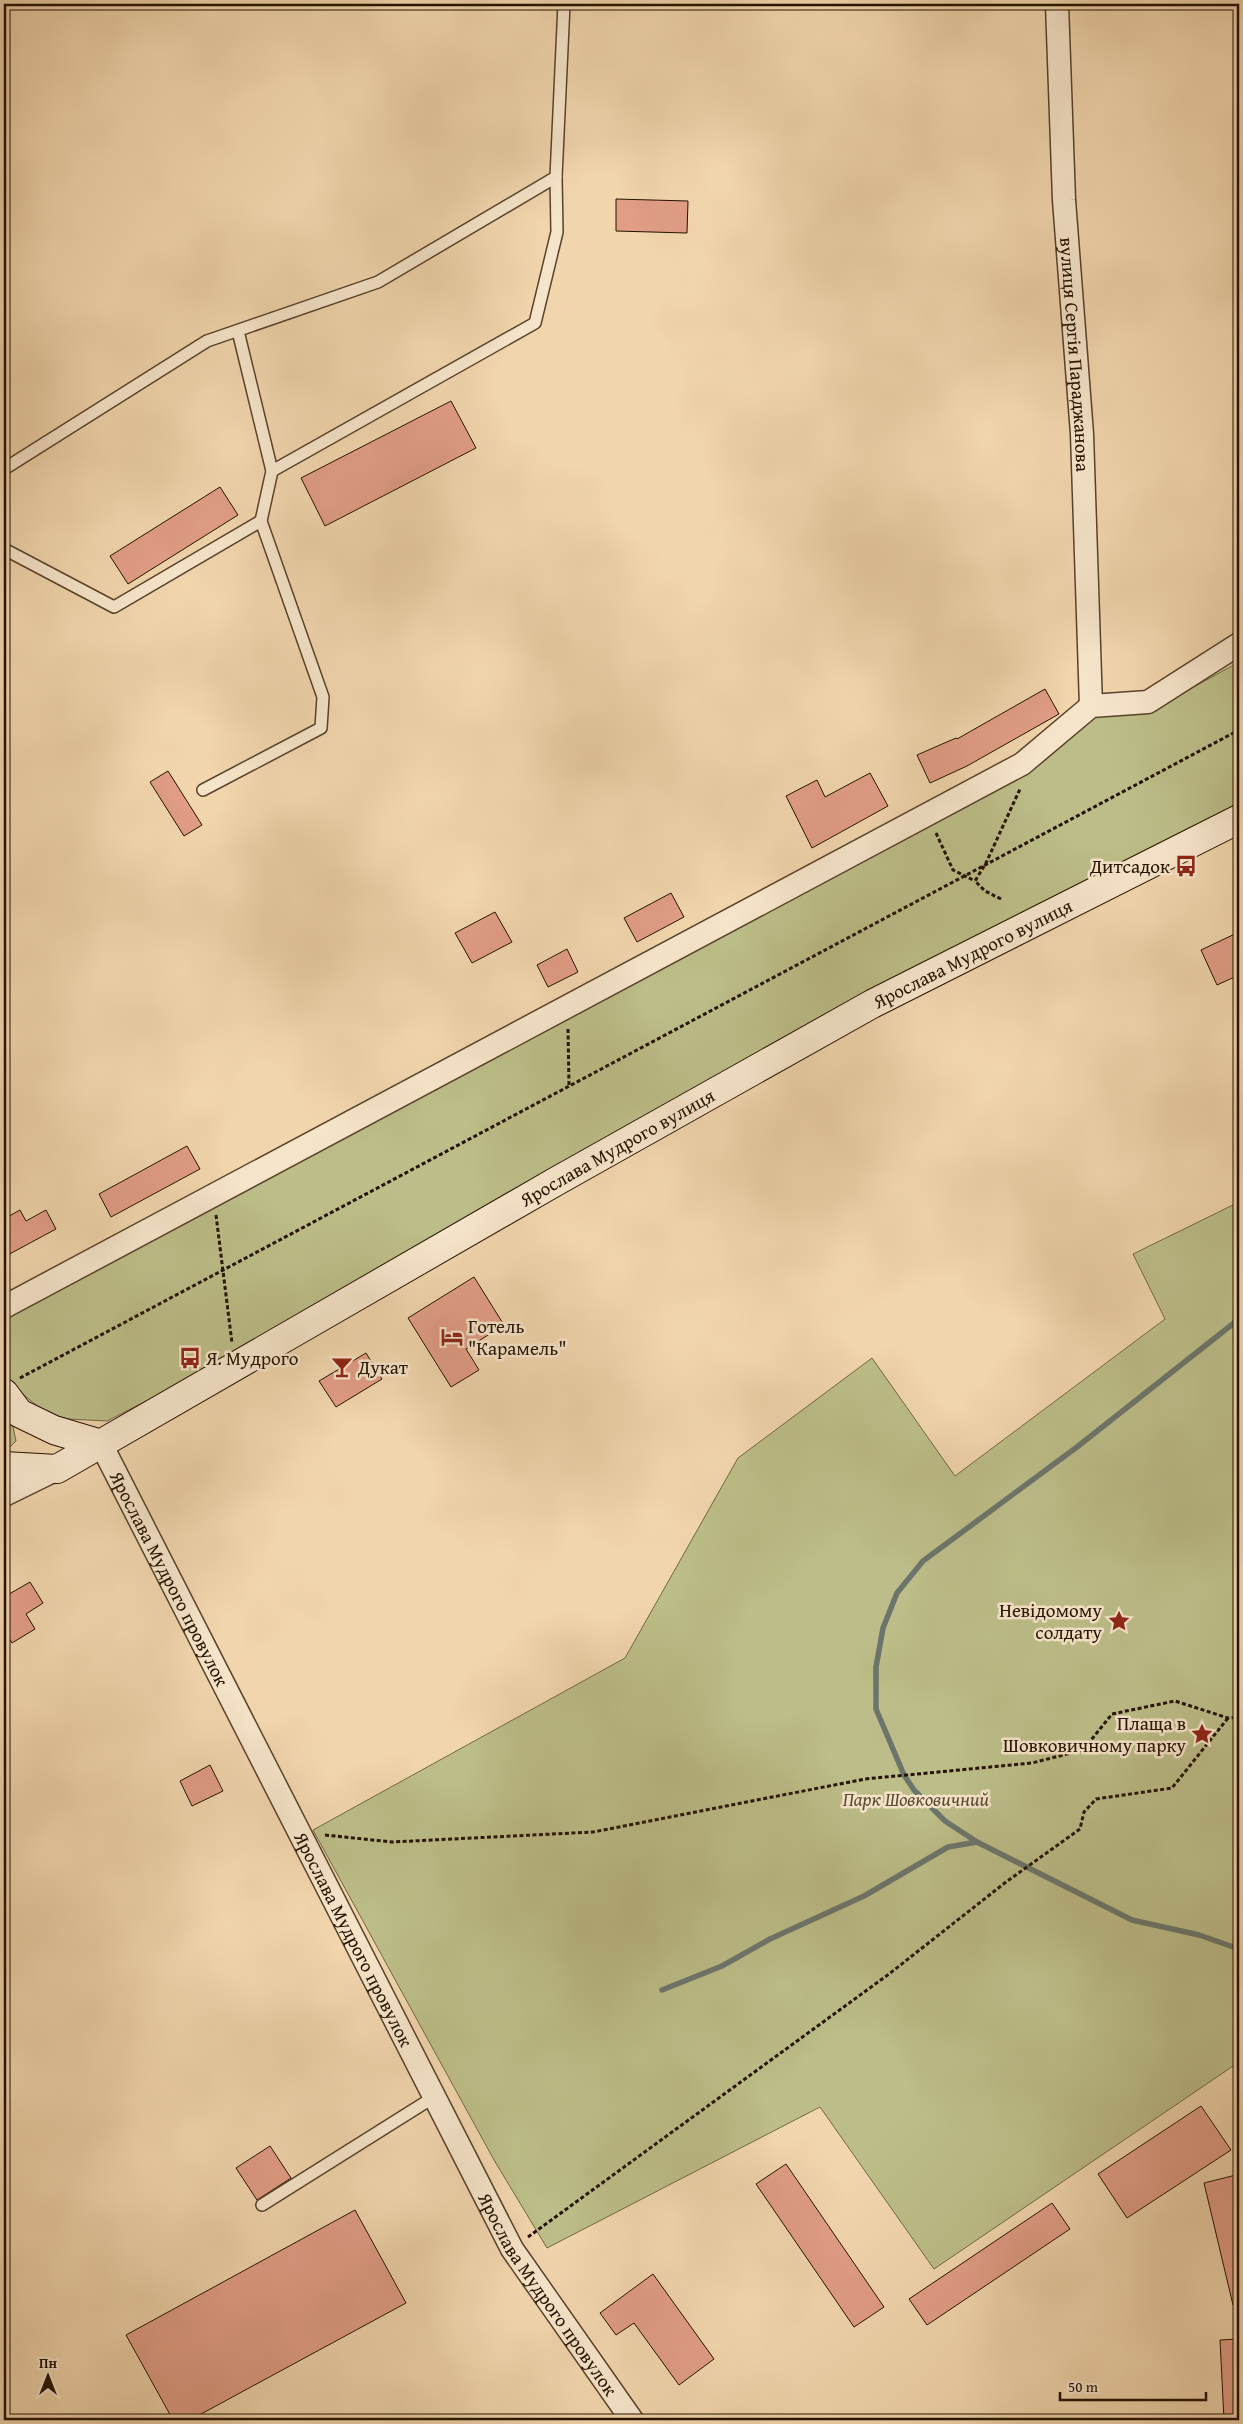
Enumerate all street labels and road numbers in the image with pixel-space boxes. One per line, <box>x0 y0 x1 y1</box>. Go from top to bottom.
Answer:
street label: вулиця Сергія Параджанова <box>1053 236 1097 472</box>
street label: Ярослава Мудрого вулиця <box>867 891 1077 1016</box>
street label: Ярослава Мудрого вулиця <box>514 1081 720 1214</box>
street label: Ярослава Мудрого провулок <box>103 1465 236 1691</box>
street label: Ярослава Мудрого провулок <box>287 1826 420 2052</box>
street label: Ярослава Мудрого провулок <box>471 2187 625 2401</box>

